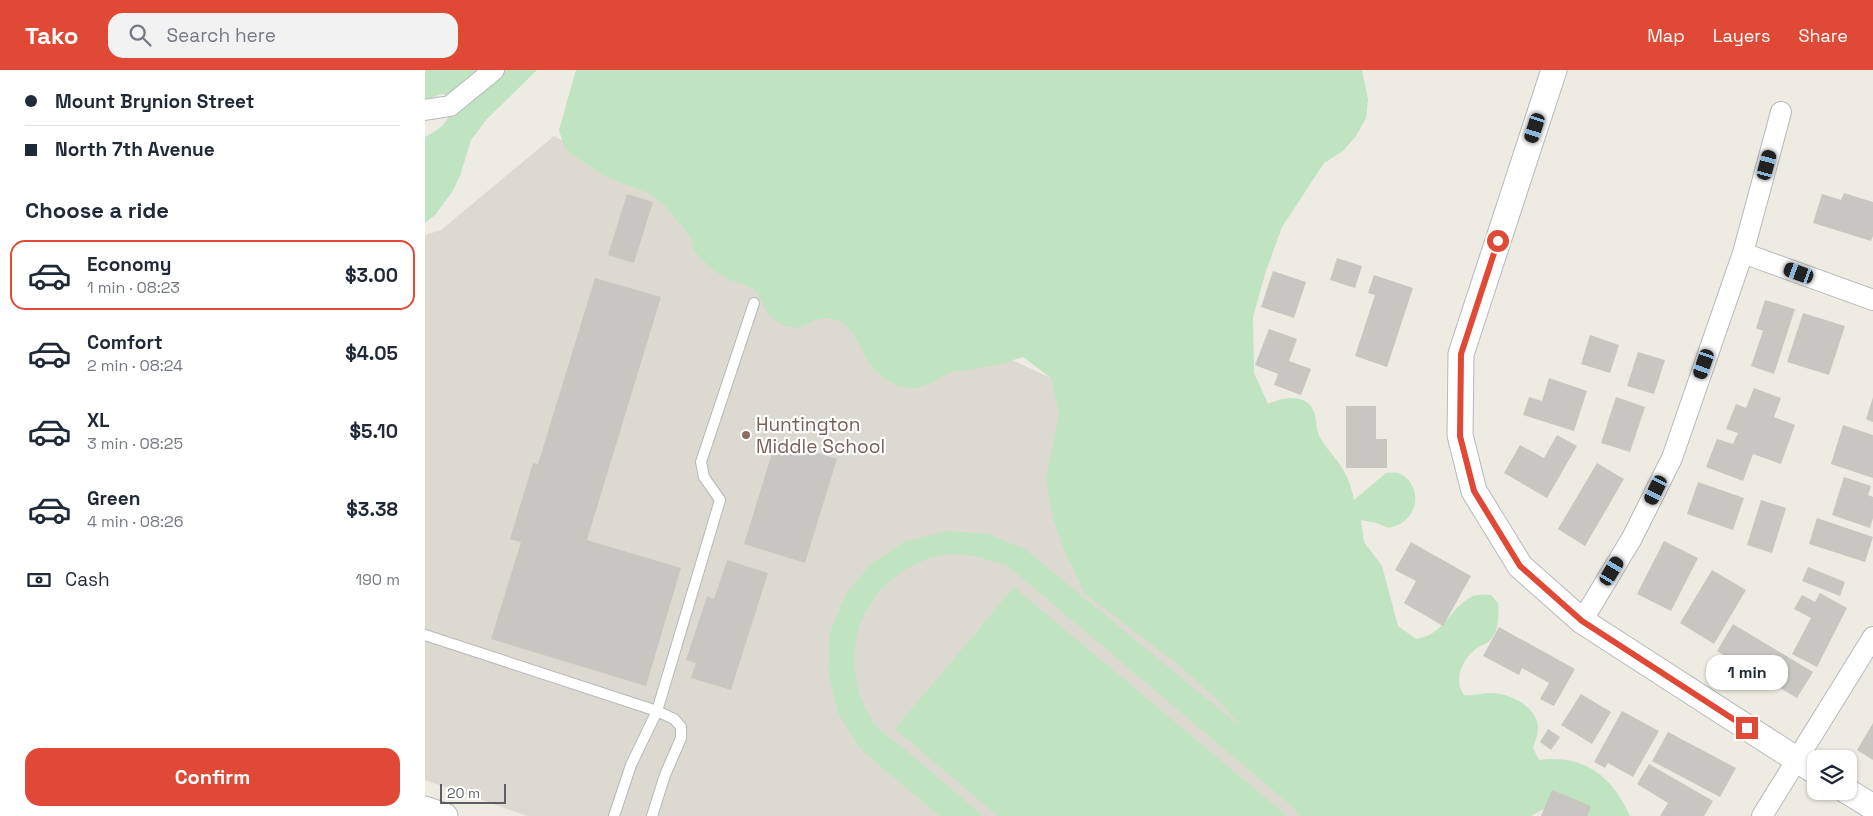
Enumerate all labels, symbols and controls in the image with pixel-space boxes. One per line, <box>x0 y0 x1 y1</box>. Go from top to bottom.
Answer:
search box <box>108 13 458 58</box>
text: Tako <box>25 20 78 51</box>
icon: search <box>126 21 154 49</box>
text: Search here <box>166 23 276 48</box>
text: Map <box>1647 24 1685 47</box>
text: Layers <box>1713 24 1770 47</box>
text: Share <box>1798 24 1848 47</box>
text: Mount Brynion Street <box>55 89 254 114</box>
car <box>1523 111 1546 145</box>
text: North 7th Avenue <box>55 137 215 162</box>
car <box>1755 149 1778 181</box>
text: Choose a ride <box>25 196 169 224</box>
route start <box>1487 230 1509 252</box>
text: Economy <box>87 252 171 277</box>
icon: car <box>27 253 72 298</box>
car <box>1782 261 1815 285</box>
text: $3.00 <box>345 263 398 288</box>
text: 1 min · 08:23 <box>87 277 180 298</box>
text: Comfort <box>87 330 163 355</box>
icon: car <box>27 331 72 376</box>
text: $4.05 <box>345 341 398 366</box>
car <box>1692 347 1715 381</box>
text: 2 min · 08:24 <box>87 355 183 376</box>
text: XL <box>87 408 110 433</box>
icon: car <box>27 409 72 454</box>
place label: Huntington Middle School <box>756 412 885 459</box>
text: $5.10 <box>350 419 398 444</box>
marker: Huntington Middle School <box>740 429 752 441</box>
text: 3 min · 08:25 <box>87 433 183 454</box>
car <box>1642 473 1669 507</box>
text: Green <box>87 486 140 511</box>
icon: car <box>27 487 72 532</box>
text: $3.38 <box>346 497 398 522</box>
text: 4 min · 08:26 <box>87 511 184 532</box>
car <box>1597 554 1626 588</box>
icon: cash <box>25 566 53 594</box>
text: Cash <box>65 567 110 592</box>
text: 190 m <box>355 569 400 590</box>
callout: 1 min <box>1706 656 1788 690</box>
text: 1 min <box>1727 662 1767 683</box>
route end <box>1736 717 1758 739</box>
button: Confirm <box>25 748 400 806</box>
map controls <box>1807 750 1857 800</box>
button: layers <box>1807 750 1857 800</box>
scale bar <box>440 781 506 804</box>
text: 20 m <box>447 784 480 802</box>

